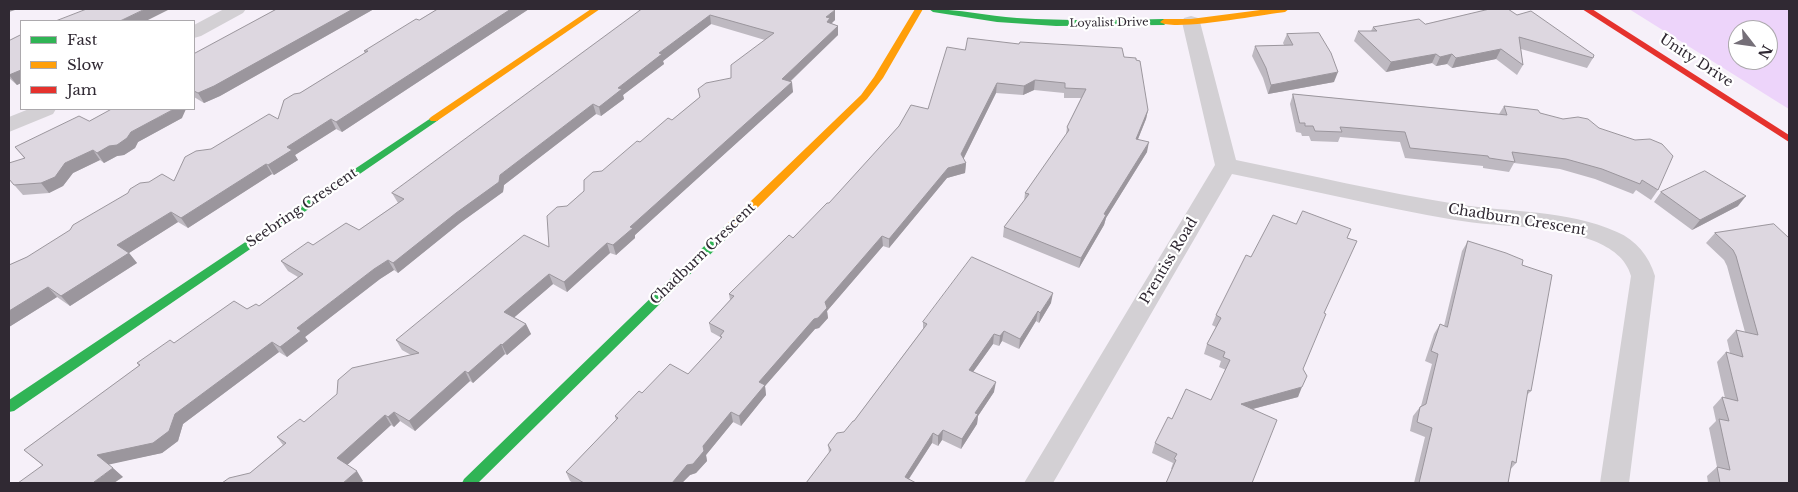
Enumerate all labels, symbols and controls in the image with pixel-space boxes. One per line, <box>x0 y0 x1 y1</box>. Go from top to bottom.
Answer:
street label: Loyalist Drive <box>1069 16 1149 30</box>
legend <box>20 20 195 110</box>
north arrow <box>1728 20 1778 70</box>
text: Fast <box>67 30 97 49</box>
street label: Unity Drive <box>1656 31 1736 91</box>
text: N <box>1754 42 1776 62</box>
text: Slow <box>67 55 104 74</box>
text: Jam <box>67 80 97 99</box>
street label: Seebring Crescent <box>243 165 361 251</box>
street label: Chadburn Crescent <box>647 199 759 309</box>
street label: Chadburn Crescent <box>1447 201 1587 239</box>
street label: Prentiss Road <box>1137 215 1201 307</box>

